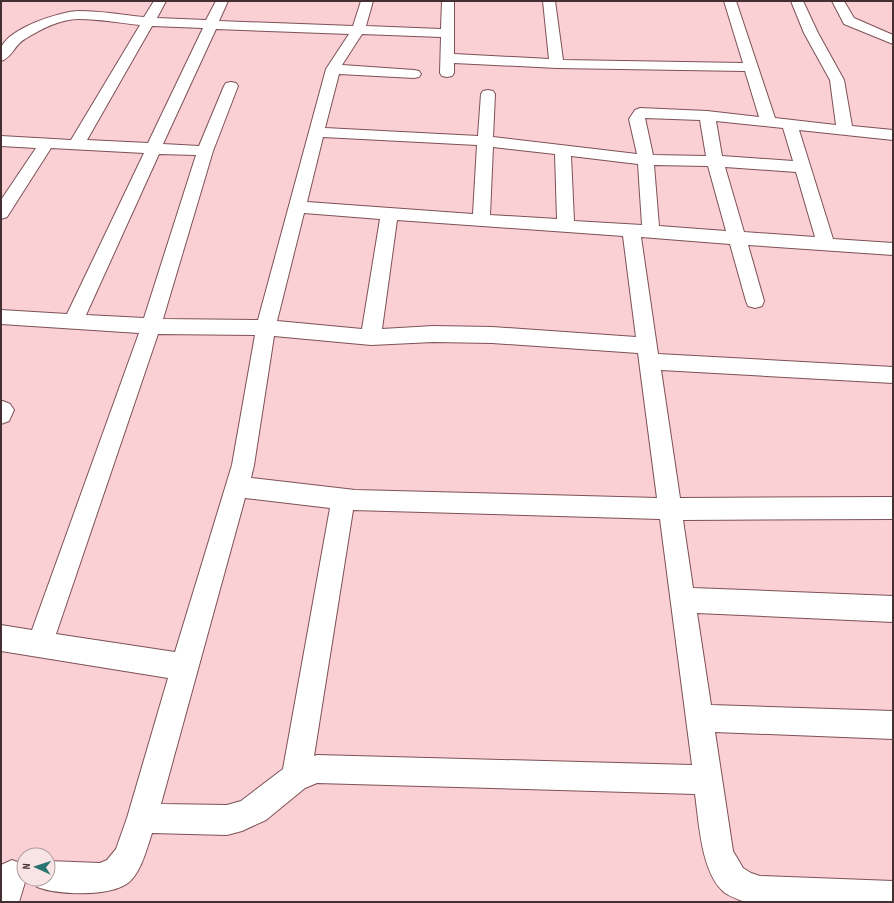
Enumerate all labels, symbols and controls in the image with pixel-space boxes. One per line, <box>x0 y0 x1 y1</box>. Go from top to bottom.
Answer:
north arrow <box>16 847 56 887</box>
text: N <box>20 863 33 870</box>

